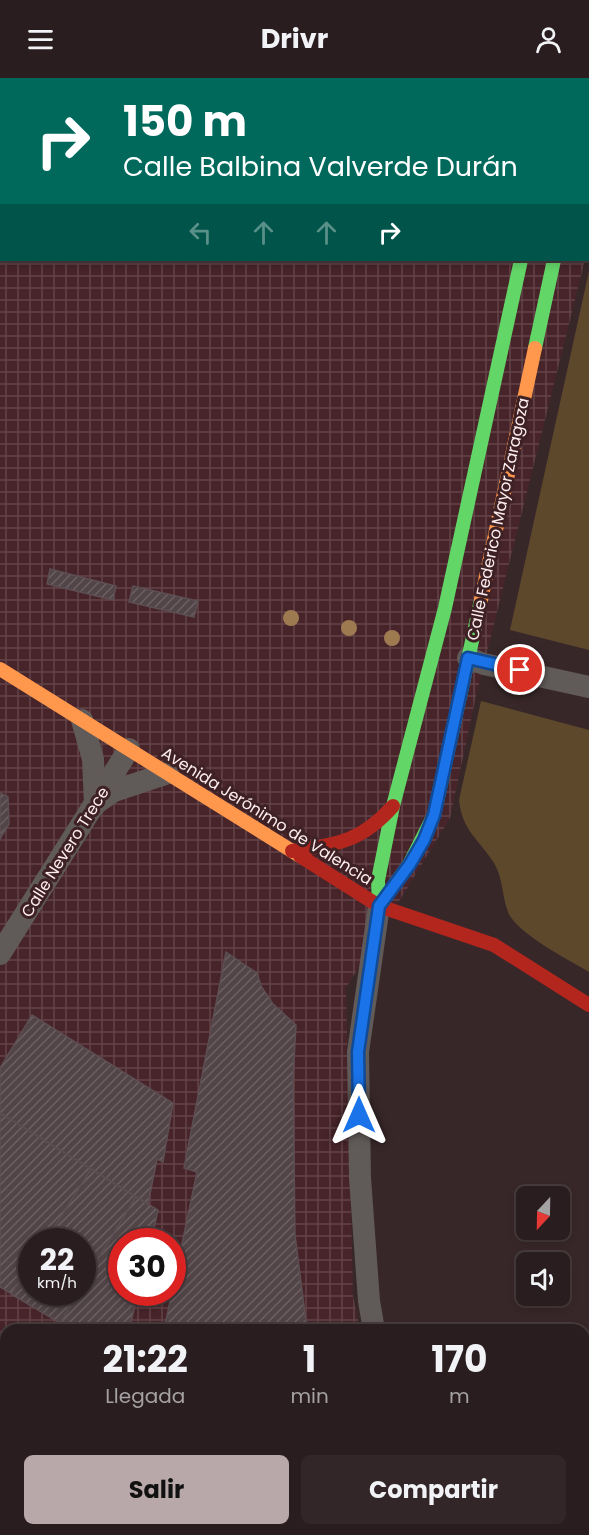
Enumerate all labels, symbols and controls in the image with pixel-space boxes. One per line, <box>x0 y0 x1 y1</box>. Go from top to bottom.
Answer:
text: Drivr <box>261 20 328 57</box>
icon: menu <box>24 23 57 56</box>
icon: person <box>532 23 565 56</box>
text: 150 m <box>123 92 247 151</box>
icon: right <box>24 102 102 180</box>
text: Calle Balbina Valverde Durán <box>123 148 518 185</box>
icon: left <box>184 216 217 249</box>
icon: ahead <box>247 216 280 249</box>
icon: ahead <box>310 216 343 249</box>
icon: right <box>373 216 406 249</box>
street label: Calle Federico Mayor Zaragoza <box>461 396 535 642</box>
pin <box>494 644 545 695</box>
icon: arrive <box>503 653 536 686</box>
street label: Avenida Jerónimo de Valencia <box>157 741 377 891</box>
street label: Calle Nevero Trece <box>16 782 115 922</box>
position arrow <box>327 1083 391 1147</box>
north arrow <box>516 1186 570 1240</box>
map controls <box>516 1186 570 1306</box>
speed limit sign: 30 <box>108 1228 186 1306</box>
text: 22 <box>40 1238 74 1281</box>
button: sound <box>516 1252 570 1306</box>
text: km/h <box>37 1272 77 1293</box>
text: 21:22 <box>102 1334 188 1385</box>
text: 1 <box>303 1334 316 1385</box>
text: 170 <box>431 1334 488 1385</box>
text: Llegada <box>105 1382 185 1410</box>
text: min <box>290 1382 329 1410</box>
text: m <box>449 1382 470 1410</box>
button: Salir <box>24 1455 289 1524</box>
button: Compartir <box>301 1455 566 1524</box>

